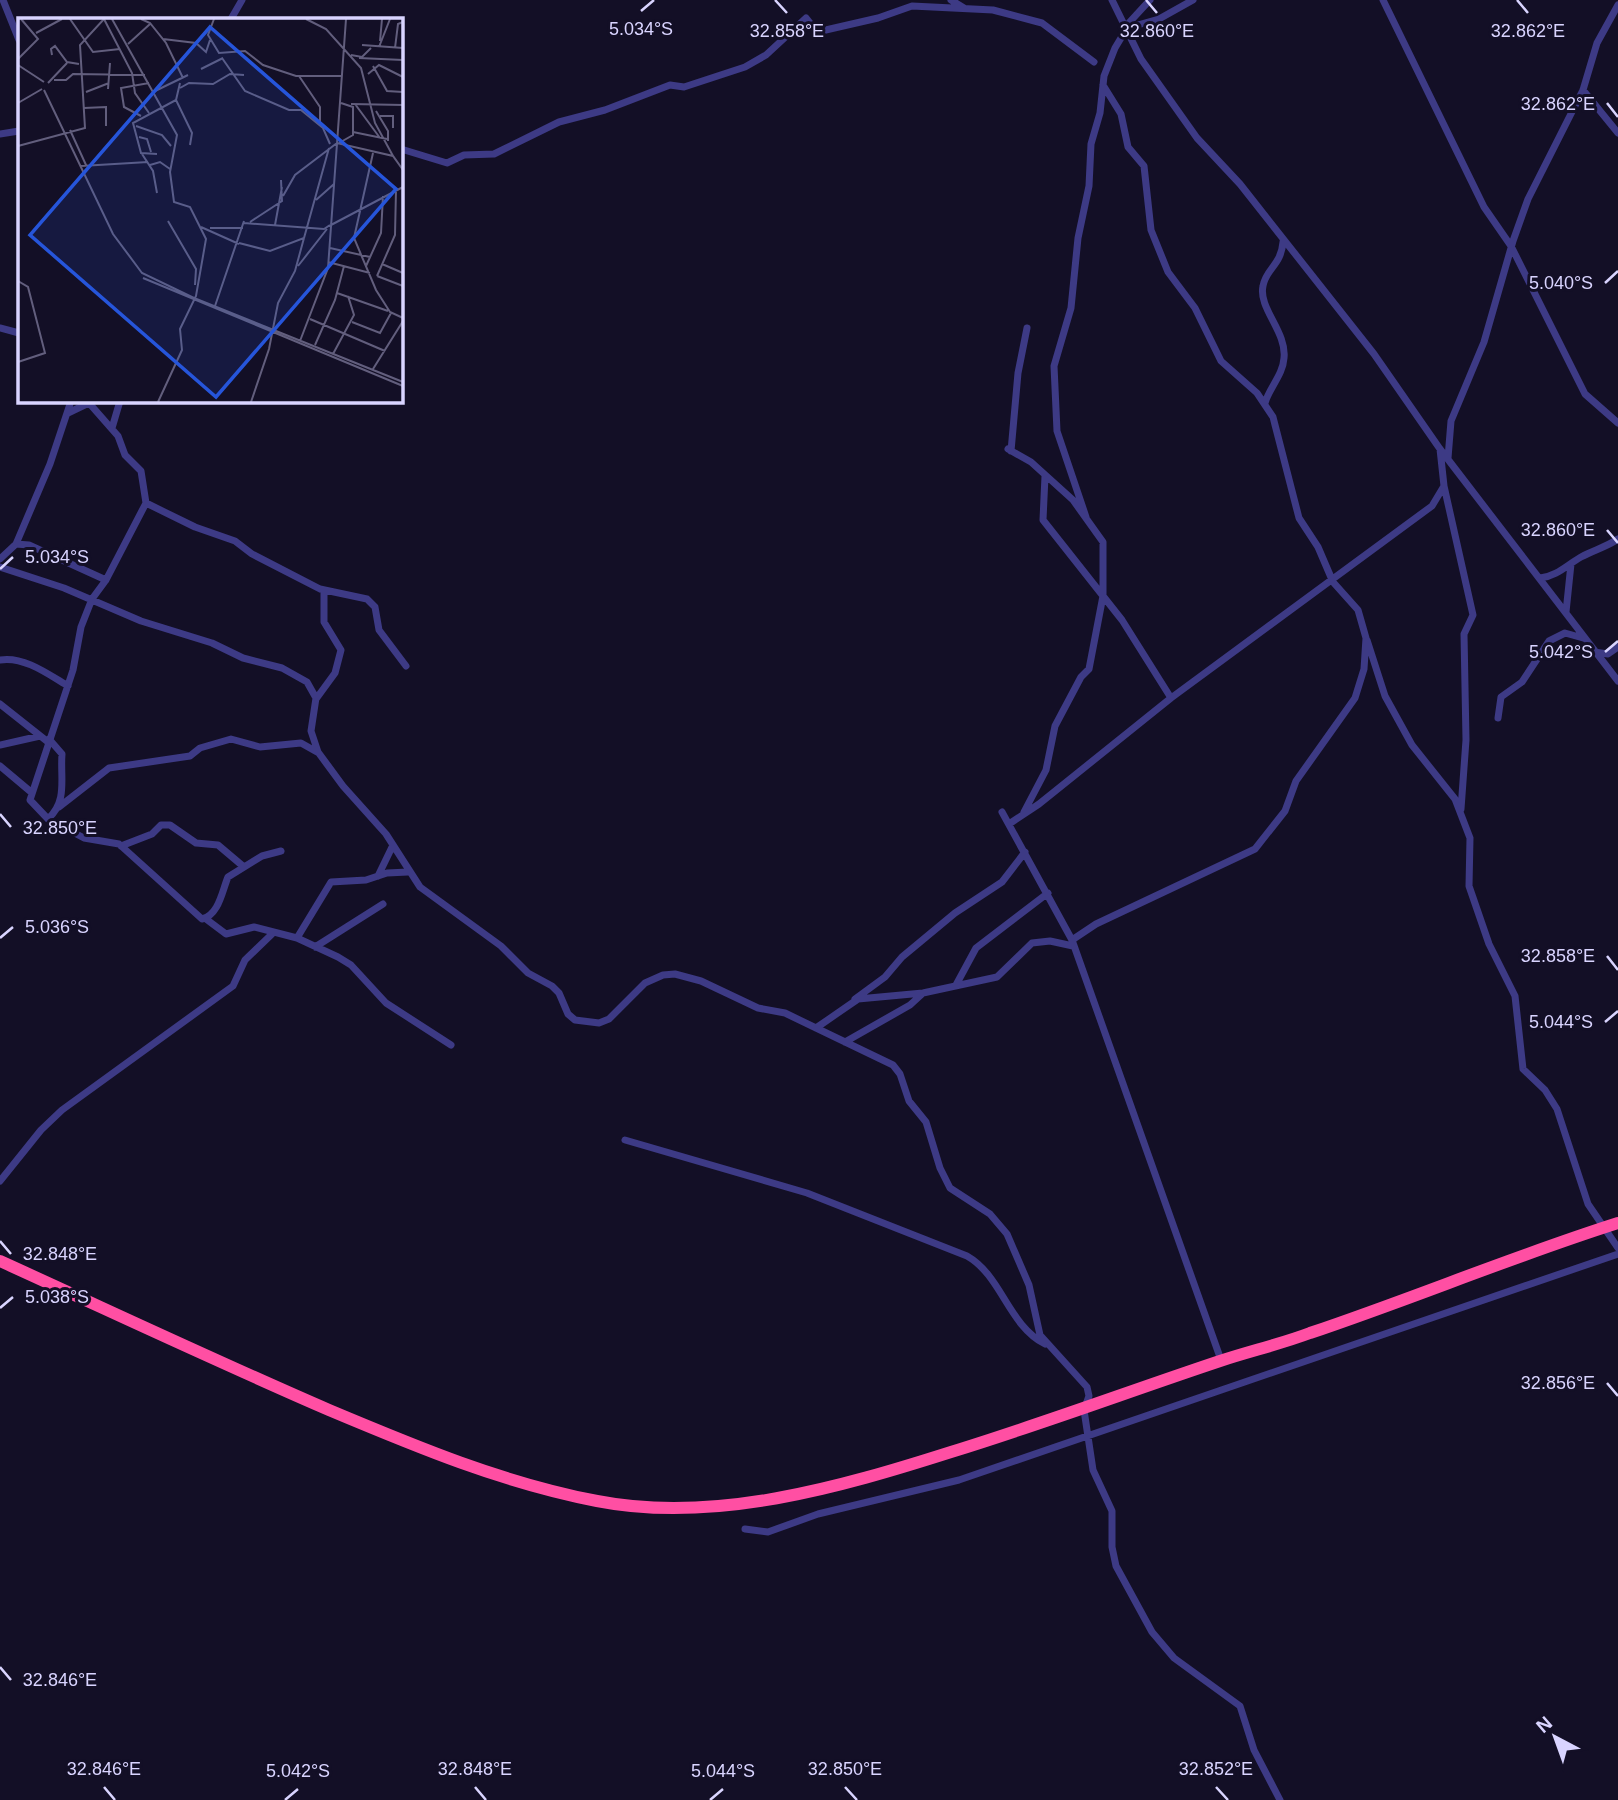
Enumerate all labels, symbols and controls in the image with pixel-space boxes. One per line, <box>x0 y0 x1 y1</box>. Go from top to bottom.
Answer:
inset map <box>18 18 402 402</box>
text: 5.034°S <box>609 19 673 39</box>
text: 32.858°E <box>750 21 824 41</box>
text: 32.860°E <box>1120 21 1194 41</box>
text: 32.862°E <box>1491 21 1565 41</box>
text: 32.862°E <box>1521 94 1595 114</box>
text: 5.040°S <box>1529 273 1593 293</box>
text: 32.860°E <box>1521 520 1595 540</box>
text: 5.034°S <box>25 547 89 567</box>
text: 5.042°S <box>1529 642 1593 662</box>
text: 32.850°E <box>23 818 97 838</box>
text: 5.036°S <box>25 917 89 937</box>
text: 32.858°E <box>1521 946 1595 966</box>
text: 5.044°S <box>1529 1012 1593 1032</box>
text: 32.848°E <box>23 1244 97 1264</box>
text: 5.038°S <box>25 1287 89 1307</box>
text: 32.856°E <box>1521 1373 1595 1393</box>
text: 32.846°E <box>23 1670 97 1690</box>
north arrow <box>1520 1702 1590 1772</box>
text: N <box>1532 1712 1556 1737</box>
text: 32.846°E <box>67 1759 141 1779</box>
text: 32.848°E <box>438 1759 512 1779</box>
text: 32.850°E <box>808 1759 882 1779</box>
text: 32.852°E <box>1179 1759 1253 1779</box>
text: 5.042°S <box>266 1761 330 1781</box>
text: 5.044°S <box>691 1761 755 1781</box>

